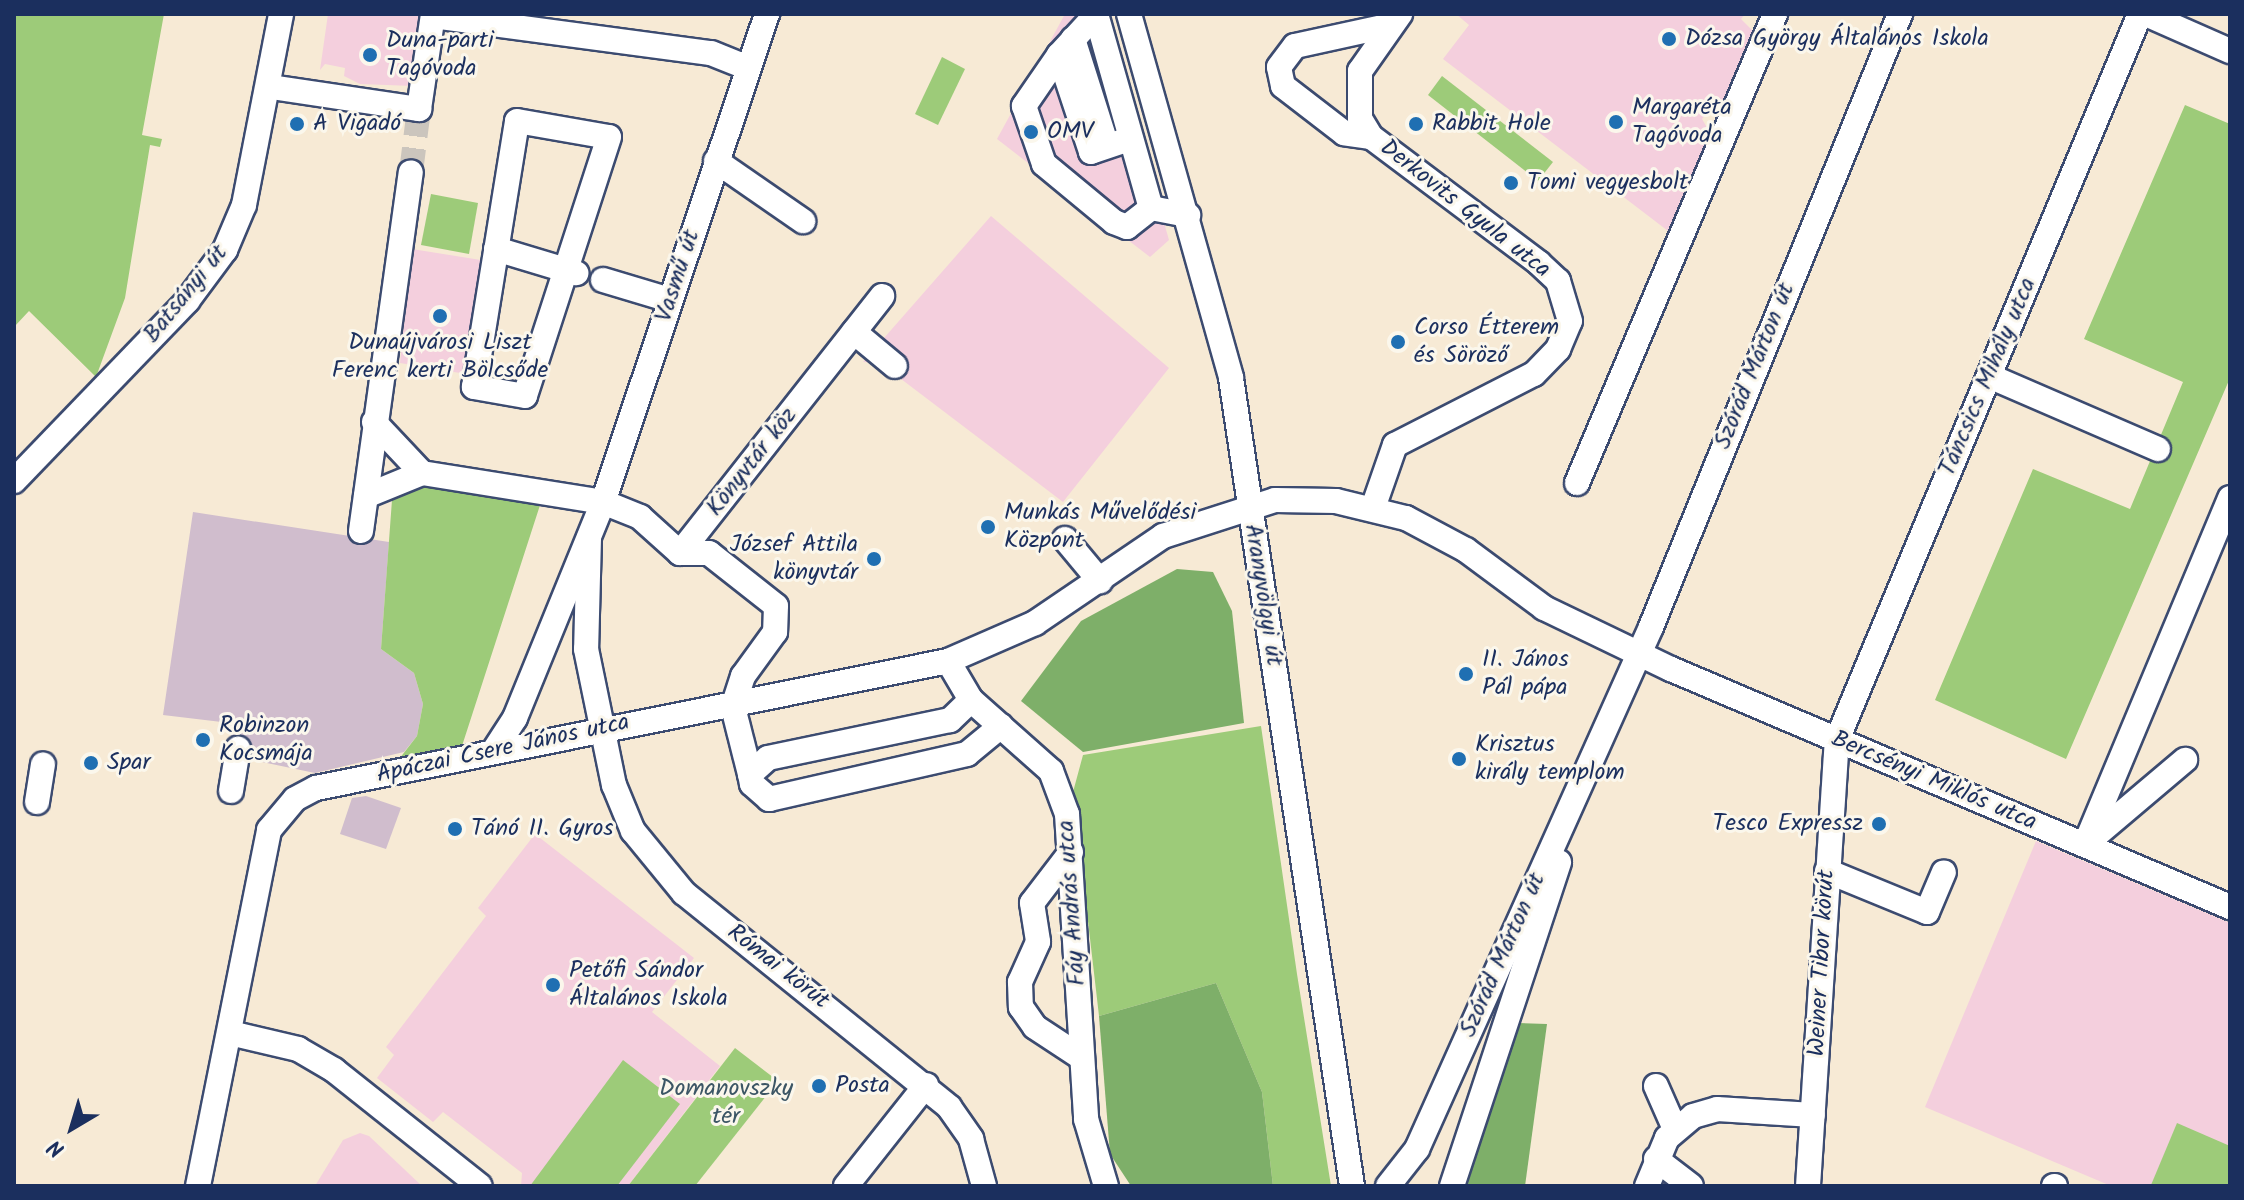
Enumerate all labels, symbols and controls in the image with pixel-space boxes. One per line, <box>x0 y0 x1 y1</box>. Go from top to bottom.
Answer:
place label: Dózsa György Általános Iskola <box>1685 25 1989 53</box>
place label: Duna-parti Tagóvoda <box>386 27 494 83</box>
marker: Dózsa György Általános Iskola <box>1660 30 1678 48</box>
marker: Duna-parti Tagóvoda <box>361 46 379 64</box>
place label: Margaréta Tagóvoda <box>1632 94 1732 150</box>
place label: A Vigadó <box>313 110 401 138</box>
place label: Rabbit Hole <box>1432 110 1551 138</box>
marker: Margaréta Tagóvoda <box>1607 113 1625 131</box>
marker: A Vigadó <box>288 115 306 133</box>
marker: Rabbit Hole <box>1407 115 1425 133</box>
place label: OMV <box>1047 118 1093 146</box>
marker: OMV <box>1022 123 1040 141</box>
street label: Derkovits Gyula utca <box>1374 134 1556 284</box>
place label: Tomi vegyesbolt <box>1527 169 1688 197</box>
marker: Tomi vegyesbolt <box>1502 174 1520 192</box>
street label: Vasmű út <box>650 226 706 326</box>
street label: Batsányi út <box>138 239 234 349</box>
street label: Táncsics Mihály utca <box>1933 274 2043 480</box>
street label: Szórád Márton út <box>1709 279 1801 453</box>
marker: Dunaújvárosi Liszt Ferenc kerti Bölcsőde <box>431 307 449 325</box>
place label: Corso Étterem és Söröző <box>1414 314 1559 370</box>
place label: Dunaújvárosi Liszt Ferenc kerti Bölcsőde <box>332 329 548 385</box>
marker: Corso Étterem és Söröző <box>1389 333 1407 351</box>
street label: Könyvtár köz <box>701 402 803 522</box>
place label: Munkás Művelődési Központ <box>1004 499 1196 555</box>
marker: Munkás Művelődési Központ <box>979 518 997 536</box>
street label: Aranyvölgyi út <box>1238 522 1288 668</box>
place label: József Attila könyvtár <box>730 531 858 587</box>
marker: József Attila könyvtár <box>865 550 883 568</box>
place label: II. János Pál pápa <box>1482 646 1569 702</box>
marker: II. János Pál pápa <box>1457 665 1475 683</box>
street label: Apáczai Csere János utca <box>374 708 632 790</box>
place label: Robinzon Kocsmája <box>219 712 313 768</box>
street label: Bercsényi Miklós utca <box>1827 725 2041 837</box>
marker: Robinzon Kocsmája <box>194 731 212 749</box>
place label: Krisztus király templom <box>1475 731 1625 787</box>
place label: Spar <box>107 749 150 777</box>
marker: Krisztus király templom <box>1450 750 1468 768</box>
marker: Spar <box>82 754 100 772</box>
place label: Tesco Expressz <box>1712 810 1863 838</box>
place label: Tánó II. Gyros <box>471 815 614 843</box>
marker: Tesco Expressz <box>1870 815 1888 833</box>
street label: Fáy András utca <box>1052 819 1092 987</box>
marker: Tánó II. Gyros <box>446 820 464 838</box>
street label: Szórád Márton út <box>1454 868 1552 1042</box>
street label: Weiner Tibor körút <box>1803 869 1841 1057</box>
street label: Római körút <box>721 918 835 1016</box>
place label: Petőfi Sándor Általános Iskola <box>569 957 728 1013</box>
marker: Petőfi Sándor Általános Iskola <box>544 976 562 994</box>
place label: Posta <box>835 1072 890 1100</box>
park label: Domanovszky tér <box>659 1075 793 1131</box>
marker: Posta <box>810 1077 828 1095</box>
north arrow <box>32 1088 112 1168</box>
text: N <box>41 1129 73 1165</box>

